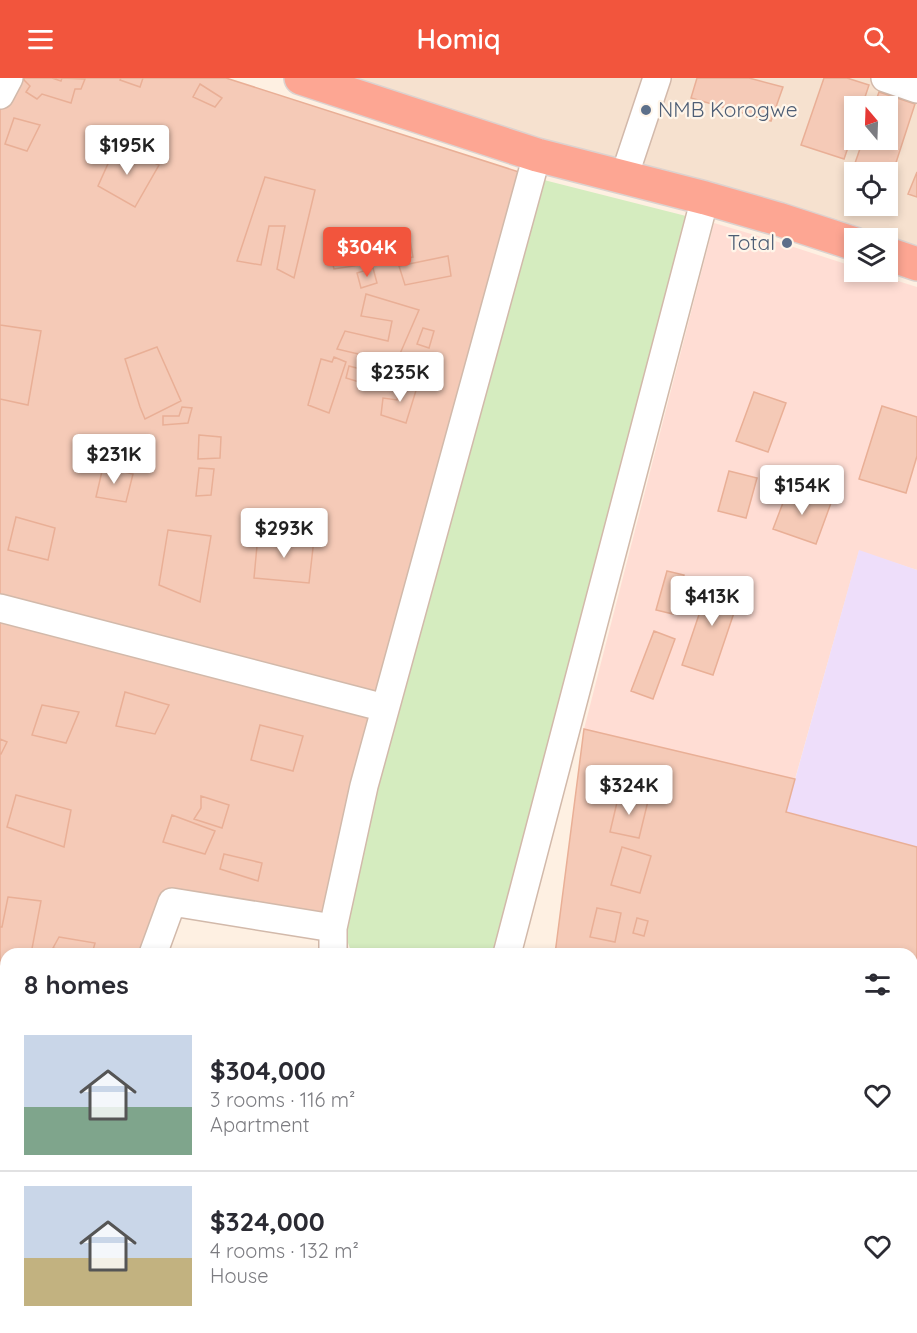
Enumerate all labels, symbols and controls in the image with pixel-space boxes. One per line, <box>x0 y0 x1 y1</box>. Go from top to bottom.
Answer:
text: Homiq <box>417 22 500 56</box>
icon: menu <box>24 23 57 56</box>
icon: search <box>860 23 893 56</box>
place label: NMB Korogwe <box>658 96 798 122</box>
north arrow <box>844 96 898 150</box>
map controls <box>844 96 898 282</box>
marker: NMB Korogwe <box>639 103 653 117</box>
pin: $195K <box>85 125 169 176</box>
text: $195K <box>99 132 155 157</box>
button: locate <box>844 162 898 216</box>
pin: $304K <box>325 227 409 278</box>
button: layers <box>844 228 898 282</box>
place label: Total <box>727 229 775 255</box>
text: $304K <box>337 234 397 259</box>
marker: Total <box>780 236 794 250</box>
pin: $235K <box>358 352 442 403</box>
text: $235K <box>371 359 429 384</box>
pin: $231K <box>72 434 156 485</box>
text: $231K <box>87 441 141 466</box>
pin: $154K <box>760 465 844 516</box>
text: $154K <box>774 472 830 497</box>
pin: $293K <box>242 508 326 559</box>
text: $293K <box>255 515 313 540</box>
pin: $413K <box>670 576 754 627</box>
text: $413K <box>685 583 739 608</box>
pin: $324K <box>587 765 671 816</box>
text: $324K <box>600 772 658 797</box>
text: 8 homes <box>24 968 129 1001</box>
icon: filters <box>861 968 894 1001</box>
text: $304,000 <box>210 1054 326 1087</box>
icon: home <box>72 1059 144 1131</box>
icon: heart <box>861 1079 894 1112</box>
text: 3 rooms · 116 m² <box>210 1087 355 1112</box>
text: Apartment <box>210 1112 310 1137</box>
text: $324,000 <box>210 1205 325 1238</box>
icon: home <box>72 1210 144 1282</box>
icon: heart <box>861 1230 894 1263</box>
text: 4 rooms · 132 m² <box>210 1238 359 1263</box>
text: House <box>210 1263 269 1288</box>

